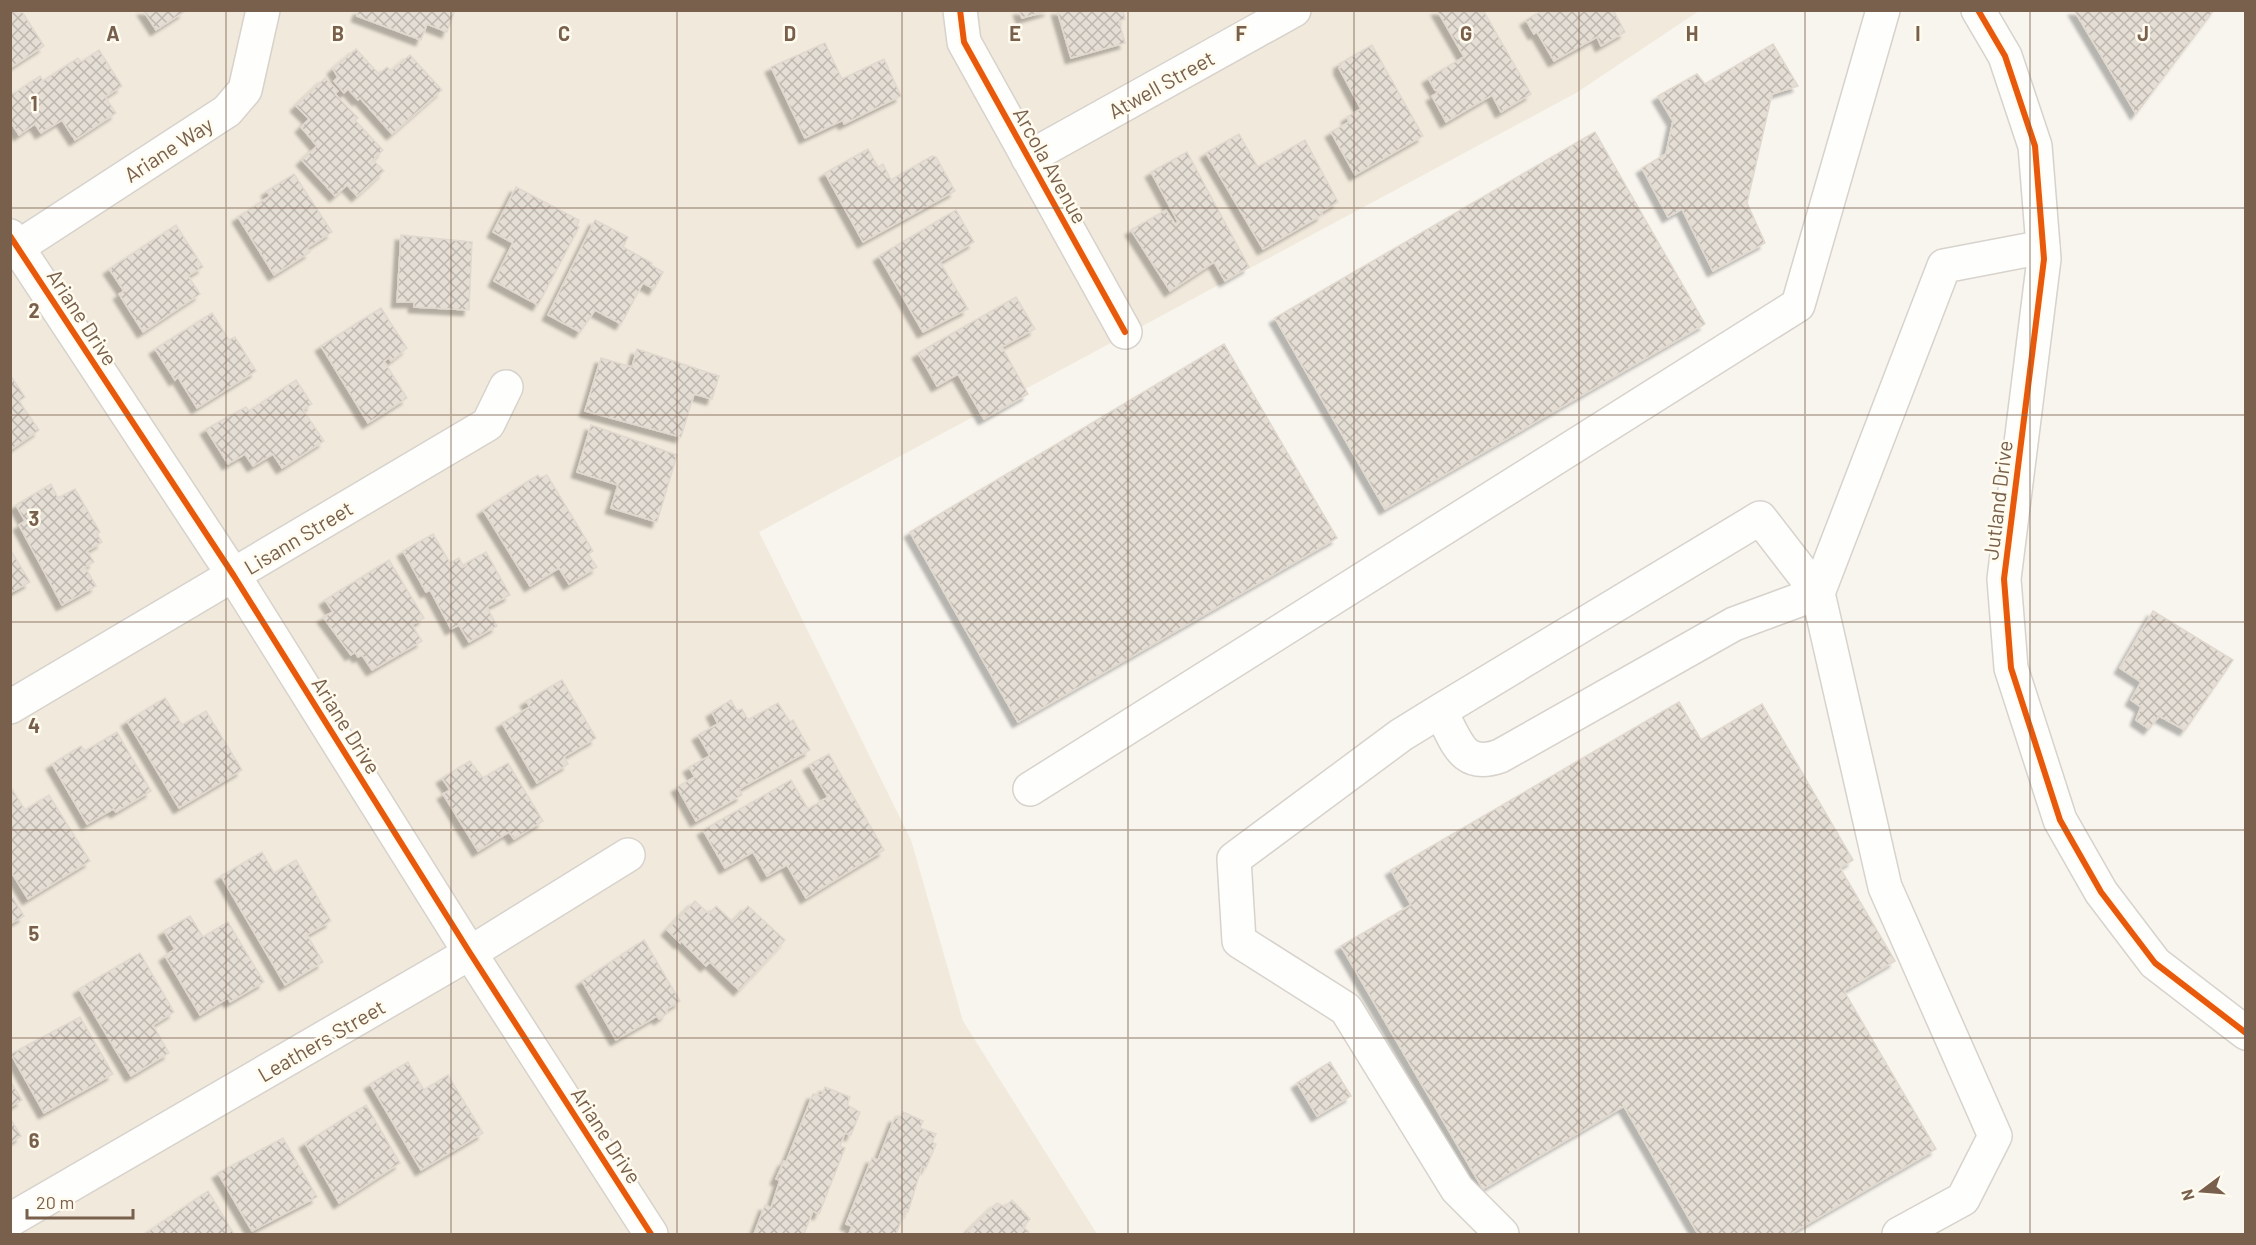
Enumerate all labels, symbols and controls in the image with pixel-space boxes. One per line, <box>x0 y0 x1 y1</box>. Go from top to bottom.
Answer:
text: A <box>106 21 120 45</box>
text: B <box>332 21 344 45</box>
text: C <box>558 21 570 45</box>
text: D <box>784 21 796 45</box>
text: E <box>1009 21 1021 45</box>
text: F <box>1235 21 1247 45</box>
text: G <box>1460 21 1472 45</box>
text: H <box>1686 21 1698 45</box>
text: I <box>1915 21 1921 45</box>
text: J <box>2137 21 2149 45</box>
street label: Atwell Street <box>1104 45 1218 123</box>
text: 1 <box>30 91 38 115</box>
street label: Arcola Avenue <box>1009 102 1093 228</box>
street label: Ariane Way <box>119 111 217 187</box>
street label: Ariane Drive <box>43 264 123 370</box>
text: 2 <box>28 298 40 322</box>
street label: Jutland Drive <box>1977 439 2017 561</box>
street label: Lisann Street <box>239 495 357 579</box>
text: 3 <box>29 506 39 530</box>
street label: Ariane Drive <box>307 672 387 778</box>
text: 4 <box>28 713 40 737</box>
text: 5 <box>29 921 40 945</box>
street label: Leathers Street <box>253 993 389 1087</box>
street label: Ariane Drive <box>567 1082 647 1188</box>
text: 6 <box>29 1128 40 1152</box>
north arrow <box>2172 1161 2232 1221</box>
scale bar <box>27 1182 134 1220</box>
text: N <box>2177 1188 2198 1203</box>
text: 20 m <box>36 1191 74 1213</box>

